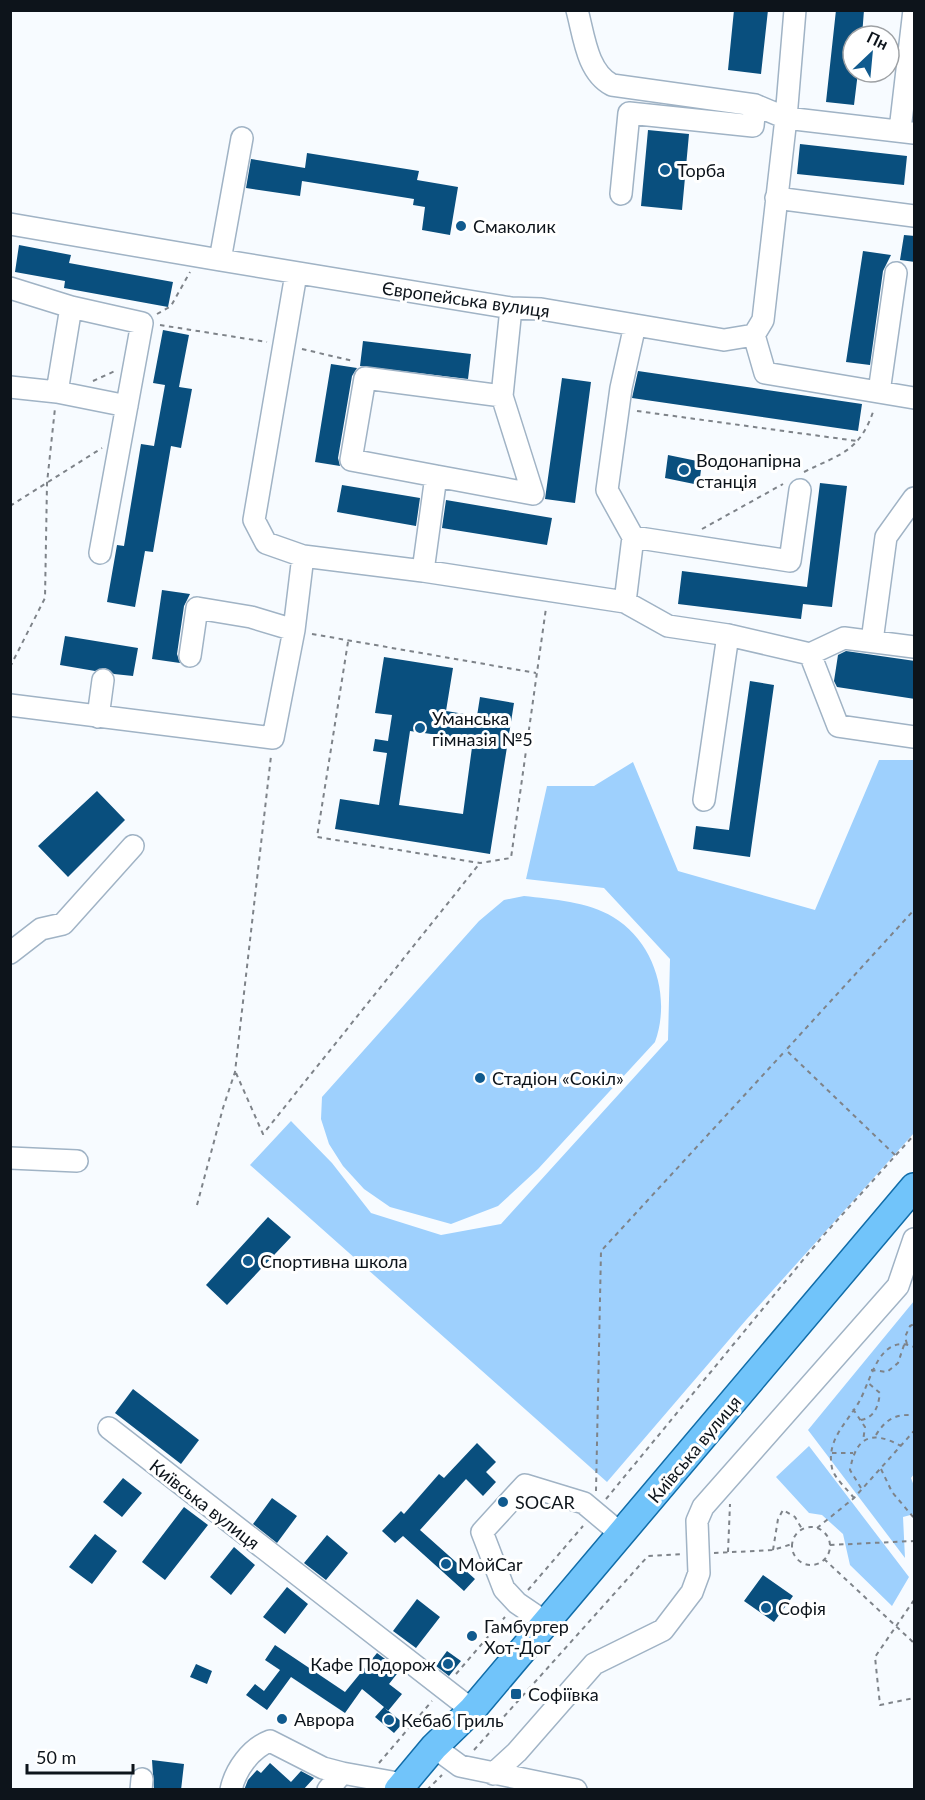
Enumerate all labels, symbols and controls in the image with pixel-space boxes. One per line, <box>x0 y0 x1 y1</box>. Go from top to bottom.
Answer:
north arrow <box>841 24 901 84</box>
text: Пн <box>864 27 891 53</box>
place label: Торба <box>677 159 725 181</box>
marker: Торба <box>658 163 672 177</box>
place label: Смаколик <box>473 215 556 237</box>
marker: Смаколик <box>454 219 468 233</box>
street label: Європейська вулиця <box>381 276 551 322</box>
place label: Водонапірна станція <box>696 449 801 492</box>
marker: Водонапірна станція <box>677 463 691 477</box>
place label: Уманська гімназія №5 <box>432 707 533 750</box>
marker: Уманська гімназія №5 <box>413 721 427 735</box>
place label: Стадіон «Сокіл» <box>492 1067 624 1089</box>
marker: Стадіон «Сокіл» <box>473 1071 487 1085</box>
place label: Спортивна школа <box>260 1250 407 1272</box>
marker: Спортивна школа <box>241 1254 255 1268</box>
street label: Київська вулиця <box>643 1391 745 1507</box>
street label: Київська вулиця <box>146 1454 264 1554</box>
place label: SOCAR <box>515 1491 575 1513</box>
marker: SOCAR <box>496 1495 510 1509</box>
place label: МойCar <box>458 1553 523 1575</box>
marker: МойCar <box>439 1557 453 1571</box>
place label: Софія <box>778 1597 826 1619</box>
marker: Софія <box>759 1601 773 1615</box>
place label: Гамбургер Хот-Дог <box>484 1615 569 1658</box>
marker: Гамбургер Хот-Дог <box>465 1629 479 1643</box>
place label: Кафе Подорож <box>310 1653 436 1675</box>
marker: Кафе Подорож <box>441 1657 455 1671</box>
place label: Софіївка <box>528 1683 599 1705</box>
marker: Софіївка <box>509 1687 523 1701</box>
place label: Аврора <box>294 1708 354 1730</box>
place label: Кебаб Гриль <box>401 1709 504 1731</box>
marker: Аврора <box>275 1712 289 1726</box>
marker: Кебаб Гриль <box>382 1713 396 1727</box>
scale bar <box>27 1737 134 1775</box>
text: 50 m <box>36 1746 76 1768</box>

